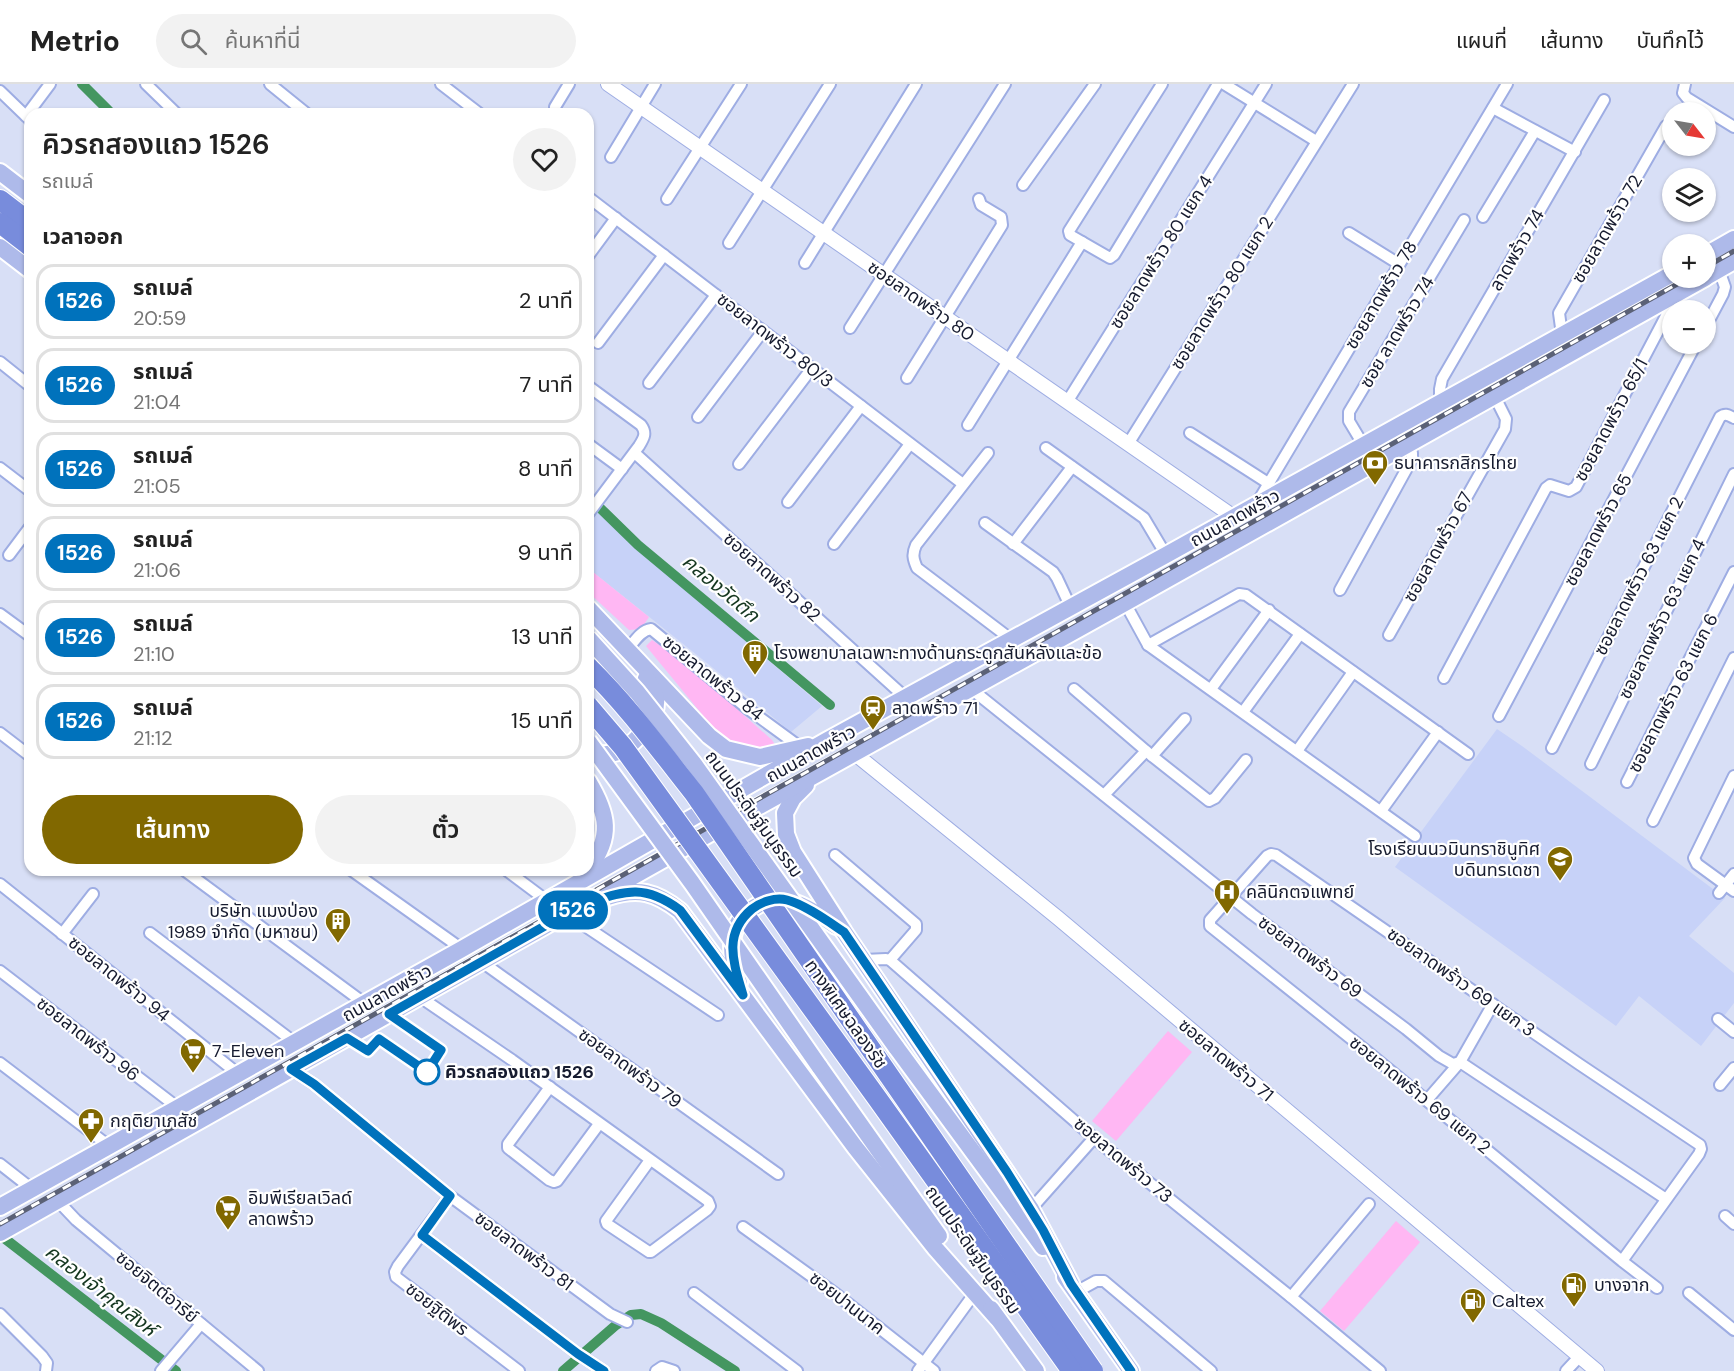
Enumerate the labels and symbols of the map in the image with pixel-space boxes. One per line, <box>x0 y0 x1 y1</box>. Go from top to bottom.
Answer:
north arrow <box>1662 102 1716 156</box>
street label: ซอยลาดพร้าว 72 <box>1566 170 1648 288</box>
street label: ซอยลาดพร้าว 80 แยก 4 <box>1104 171 1218 333</box>
street label: ลาดพร้าว 74 <box>1484 205 1550 295</box>
street label: ซอยลาดพร้าว 80 แยก 2 <box>1165 212 1279 374</box>
street label: ซอยลาดพร้าว 78 <box>1339 236 1423 354</box>
street label: ซอยลาดพร้าว 80 <box>863 255 979 347</box>
street label: ซอย ลาดพร้าว 74 <box>1354 272 1440 392</box>
street label: ซอยลาดพร้าว 80/3 <box>712 287 838 393</box>
street label: ซอยลาดพร้าว 65/1 <box>1568 354 1654 486</box>
bank icon: ธนาคารกสิกรไทย <box>1360 448 1390 486</box>
place label: ธนาคารกสิกรไทย <box>1394 451 1517 475</box>
street label: ซอยลาดพร้าว 65 <box>1558 470 1638 590</box>
street label: ถนนลาดพร้าว <box>1186 483 1284 553</box>
street label: ซอยลาดพร้าว 67 <box>1398 488 1478 606</box>
street label: ซอยลาดพร้าว 63 แยก 2 <box>1589 493 1689 659</box>
street label: ซอยลาดพร้าว 82 <box>718 527 826 627</box>
street label: ซอยลาดพร้าว 63 แยก 4 <box>1613 535 1711 703</box>
water label: คลองวัดตึก <box>677 548 766 628</box>
street label: ซอยลาดพร้าว 63 แยก 6 <box>1622 609 1724 777</box>
street label: ซอยลาดพร้าว 84 <box>657 630 769 726</box>
building icon: โรงพยาบาลเฉพาะทางด้านกระดูกสันหลังและข้อ <box>740 638 770 676</box>
place label: โรงพยาบาลเฉพาะทางด้านกระดูกสันหลังและข้อ <box>774 641 1102 665</box>
station icon: ลาดพร้าว 71 <box>858 693 888 731</box>
place label: ลาดพร้าว 71 <box>892 696 978 720</box>
street label: ถนนลาดพร้าว <box>762 719 860 789</box>
street label: ถนนประดิษฐ์มนูธรรม <box>700 746 808 882</box>
place label: โรงเรียนนวมินทราชินูทิศ บดินทรเดชา <box>1368 837 1540 882</box>
school or university icon: โรงเรียนนวมินทราชินูทิศ บดินทรเดชา <box>1545 844 1575 882</box>
hospital icon: คลินิกตจแพทย์ <box>1212 877 1242 915</box>
place label: คลินิกตจแพทย์ <box>1246 880 1354 904</box>
line badge: 1526 <box>531 890 615 930</box>
place label: บริษัท แมงป่อง 1989 จำกัด (มหาชน) <box>168 899 318 944</box>
building icon: บริษัท แมงป่อง 1989 จำกัด (มหาชน) <box>323 906 353 944</box>
street label: ซอยลาดพร้าว 69 <box>1253 910 1367 1004</box>
street label: ซอยลาดพร้าว 69 แยก 3 <box>1382 922 1540 1042</box>
street label: ซอยลาดพร้าว 94 <box>63 931 175 1027</box>
street label: ทางพิเศษฉลองรัช <box>799 955 893 1073</box>
street label: ถนนลาดพร้าว <box>338 958 436 1028</box>
street label: ซอยลาดพร้าว 96 <box>32 991 144 1087</box>
street label: ซอยลาดพร้าว 71 <box>1173 1013 1279 1107</box>
street label: ซอยลาดพร้าว 79 <box>573 1022 687 1114</box>
street label: ซอยลาดพร้าว 69 แยก 2 <box>1344 1031 1496 1159</box>
supermarket icon: 7-Eleven <box>178 1036 208 1074</box>
place label: 7-Eleven <box>212 1039 284 1063</box>
marker: คิวรถสองแถว 1526 <box>414 1059 440 1085</box>
place label: คิวรถสองแถว 1526 <box>445 1060 594 1084</box>
pharmacy icon: กฤติยาเภสัช <box>76 1106 106 1144</box>
place label: กฤติยาเภสัช <box>110 1109 197 1133</box>
street label: ซอยลาดพร้าว 73 <box>1069 1112 1177 1208</box>
street label: ถนนประดิษฐ์มนูธรรม <box>920 1181 1026 1319</box>
place label: อิมพีเรียลเวิลด์ ลาดพร้าว <box>248 1186 352 1231</box>
supermarket icon: อิมพีเรียลเวิลด์ ลาดพร้าว <box>213 1193 243 1231</box>
street label: ซอยลาดพร้าว 81 <box>470 1206 578 1296</box>
water label: คลองเจ้าคุณสิงห์ <box>40 1238 165 1344</box>
street label: ซอยจิตต์อารีย์ <box>111 1245 203 1329</box>
street label: ซอยปานนาค <box>804 1266 890 1340</box>
fuel station icon: บางจาก <box>1559 1270 1589 1308</box>
place label: บางจาก <box>1594 1273 1650 1297</box>
street label: ซอยฐิติพร <box>401 1277 474 1341</box>
fuel station icon: Caltex <box>1458 1286 1488 1324</box>
place label: Caltex <box>1492 1289 1544 1313</box>

